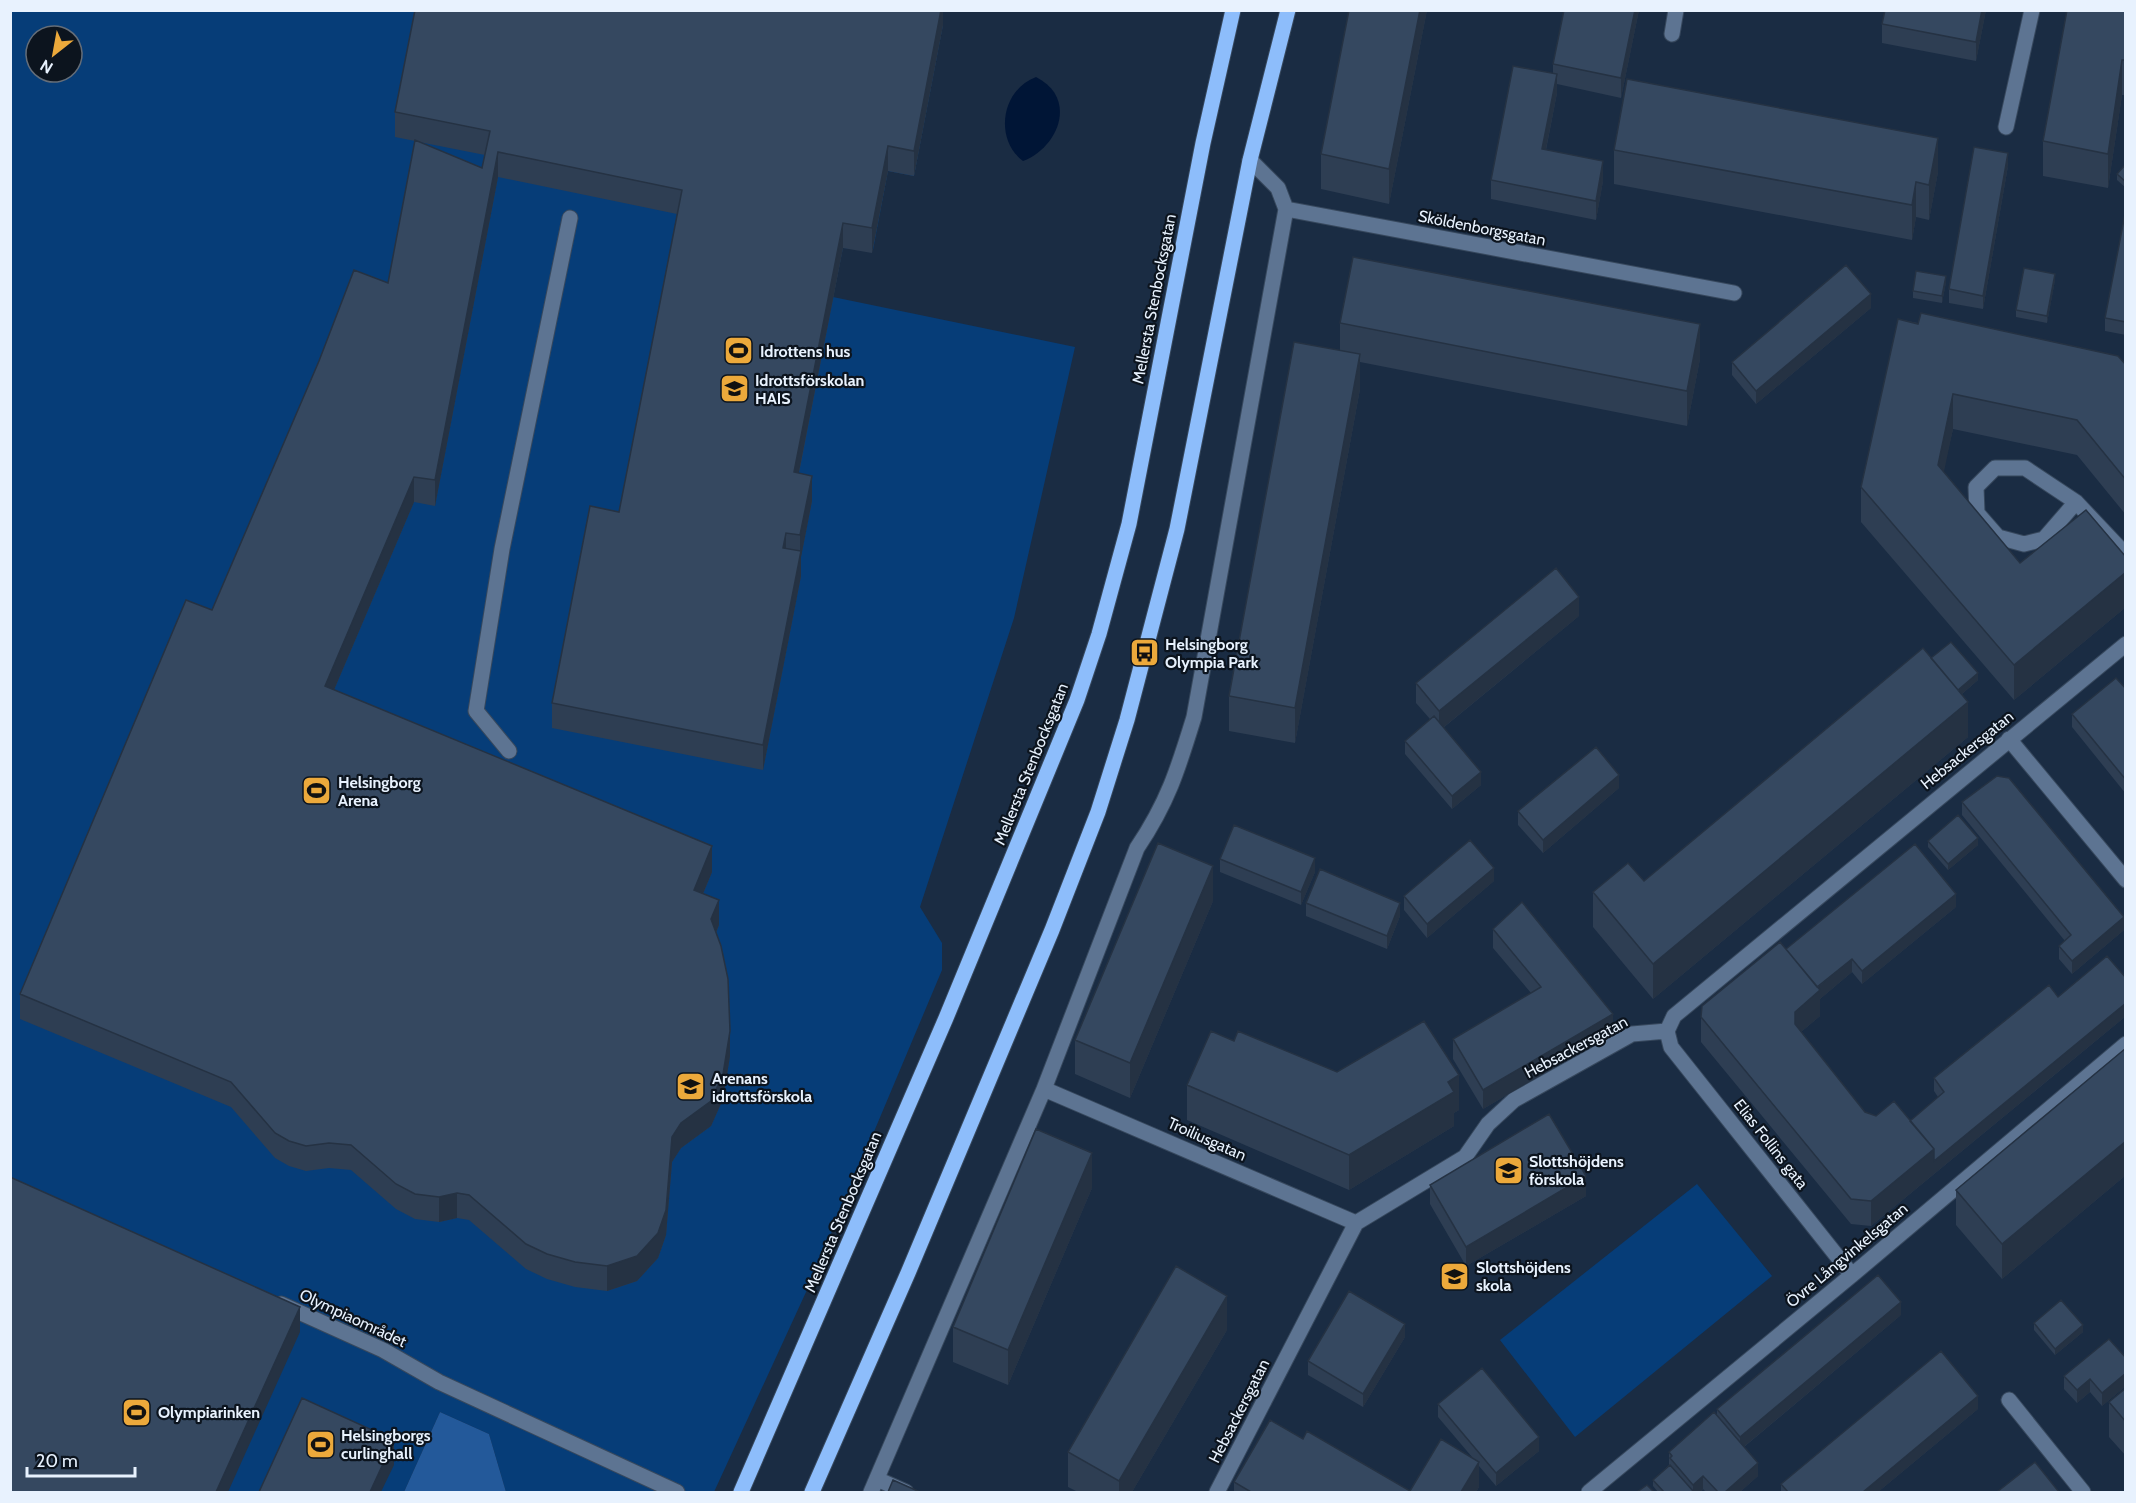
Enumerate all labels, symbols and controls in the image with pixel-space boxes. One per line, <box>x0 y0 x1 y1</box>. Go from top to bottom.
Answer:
north arrow <box>24 24 84 84</box>
text: N <box>37 55 56 77</box>
street label: Sköldenborgsgatan <box>1417 206 1547 250</box>
street label: Mellersta Stenbocksgatan <box>1128 212 1180 386</box>
sports icon: Idrottens hus <box>723 335 755 367</box>
place label: Idrottens hus <box>760 342 851 361</box>
place label: Idrottsförskolan HAIS <box>755 371 864 408</box>
school or university icon: Idrottsförskolan HAIS <box>718 373 750 405</box>
place label: Helsingborg Olympia Park <box>1165 635 1259 672</box>
bus stop icon: Helsingborg Olympia Park <box>1128 637 1160 669</box>
street label: Mellersta Stenbocksgatan <box>990 680 1072 848</box>
street label: Hebsackersgatan <box>1917 707 2017 793</box>
place label: Helsingborg Arena <box>338 773 421 810</box>
sports icon: Helsingborg Arena <box>301 775 333 807</box>
street label: Hebsackersgatan <box>1521 1012 1631 1082</box>
place label: Arenans idrottsförskola <box>712 1069 812 1106</box>
school or university icon: Arenans idrottsförskola <box>675 1071 707 1103</box>
street label: Elias Follins gata <box>1730 1095 1812 1193</box>
street label: Troiliusgatan <box>1165 1113 1249 1165</box>
street label: Mellersta Stenbocksgatan <box>800 1129 886 1295</box>
place label: Slottshöjdens förskola <box>1529 1152 1624 1189</box>
school or university icon: Slottshöjdens förskola <box>1492 1154 1524 1186</box>
street label: Övre Långvinkelsgatan <box>1782 1199 1912 1311</box>
place label: Slottshöjdens skola <box>1476 1258 1571 1295</box>
school or university icon: Slottshöjdens skola <box>1439 1260 1471 1292</box>
street label: Olympiaområdet <box>296 1285 410 1351</box>
street label: Hebsackersgatan <box>1205 1356 1273 1466</box>
sports icon: Olympiarinken <box>121 1396 153 1428</box>
place label: Olympiarinken <box>158 1403 260 1422</box>
place label: Helsingborgs curlinghall <box>341 1426 431 1463</box>
sports icon: Helsingborgs curlinghall <box>304 1428 336 1460</box>
scale bar <box>27 1440 135 1478</box>
text: 20 m <box>36 1450 78 1472</box>

